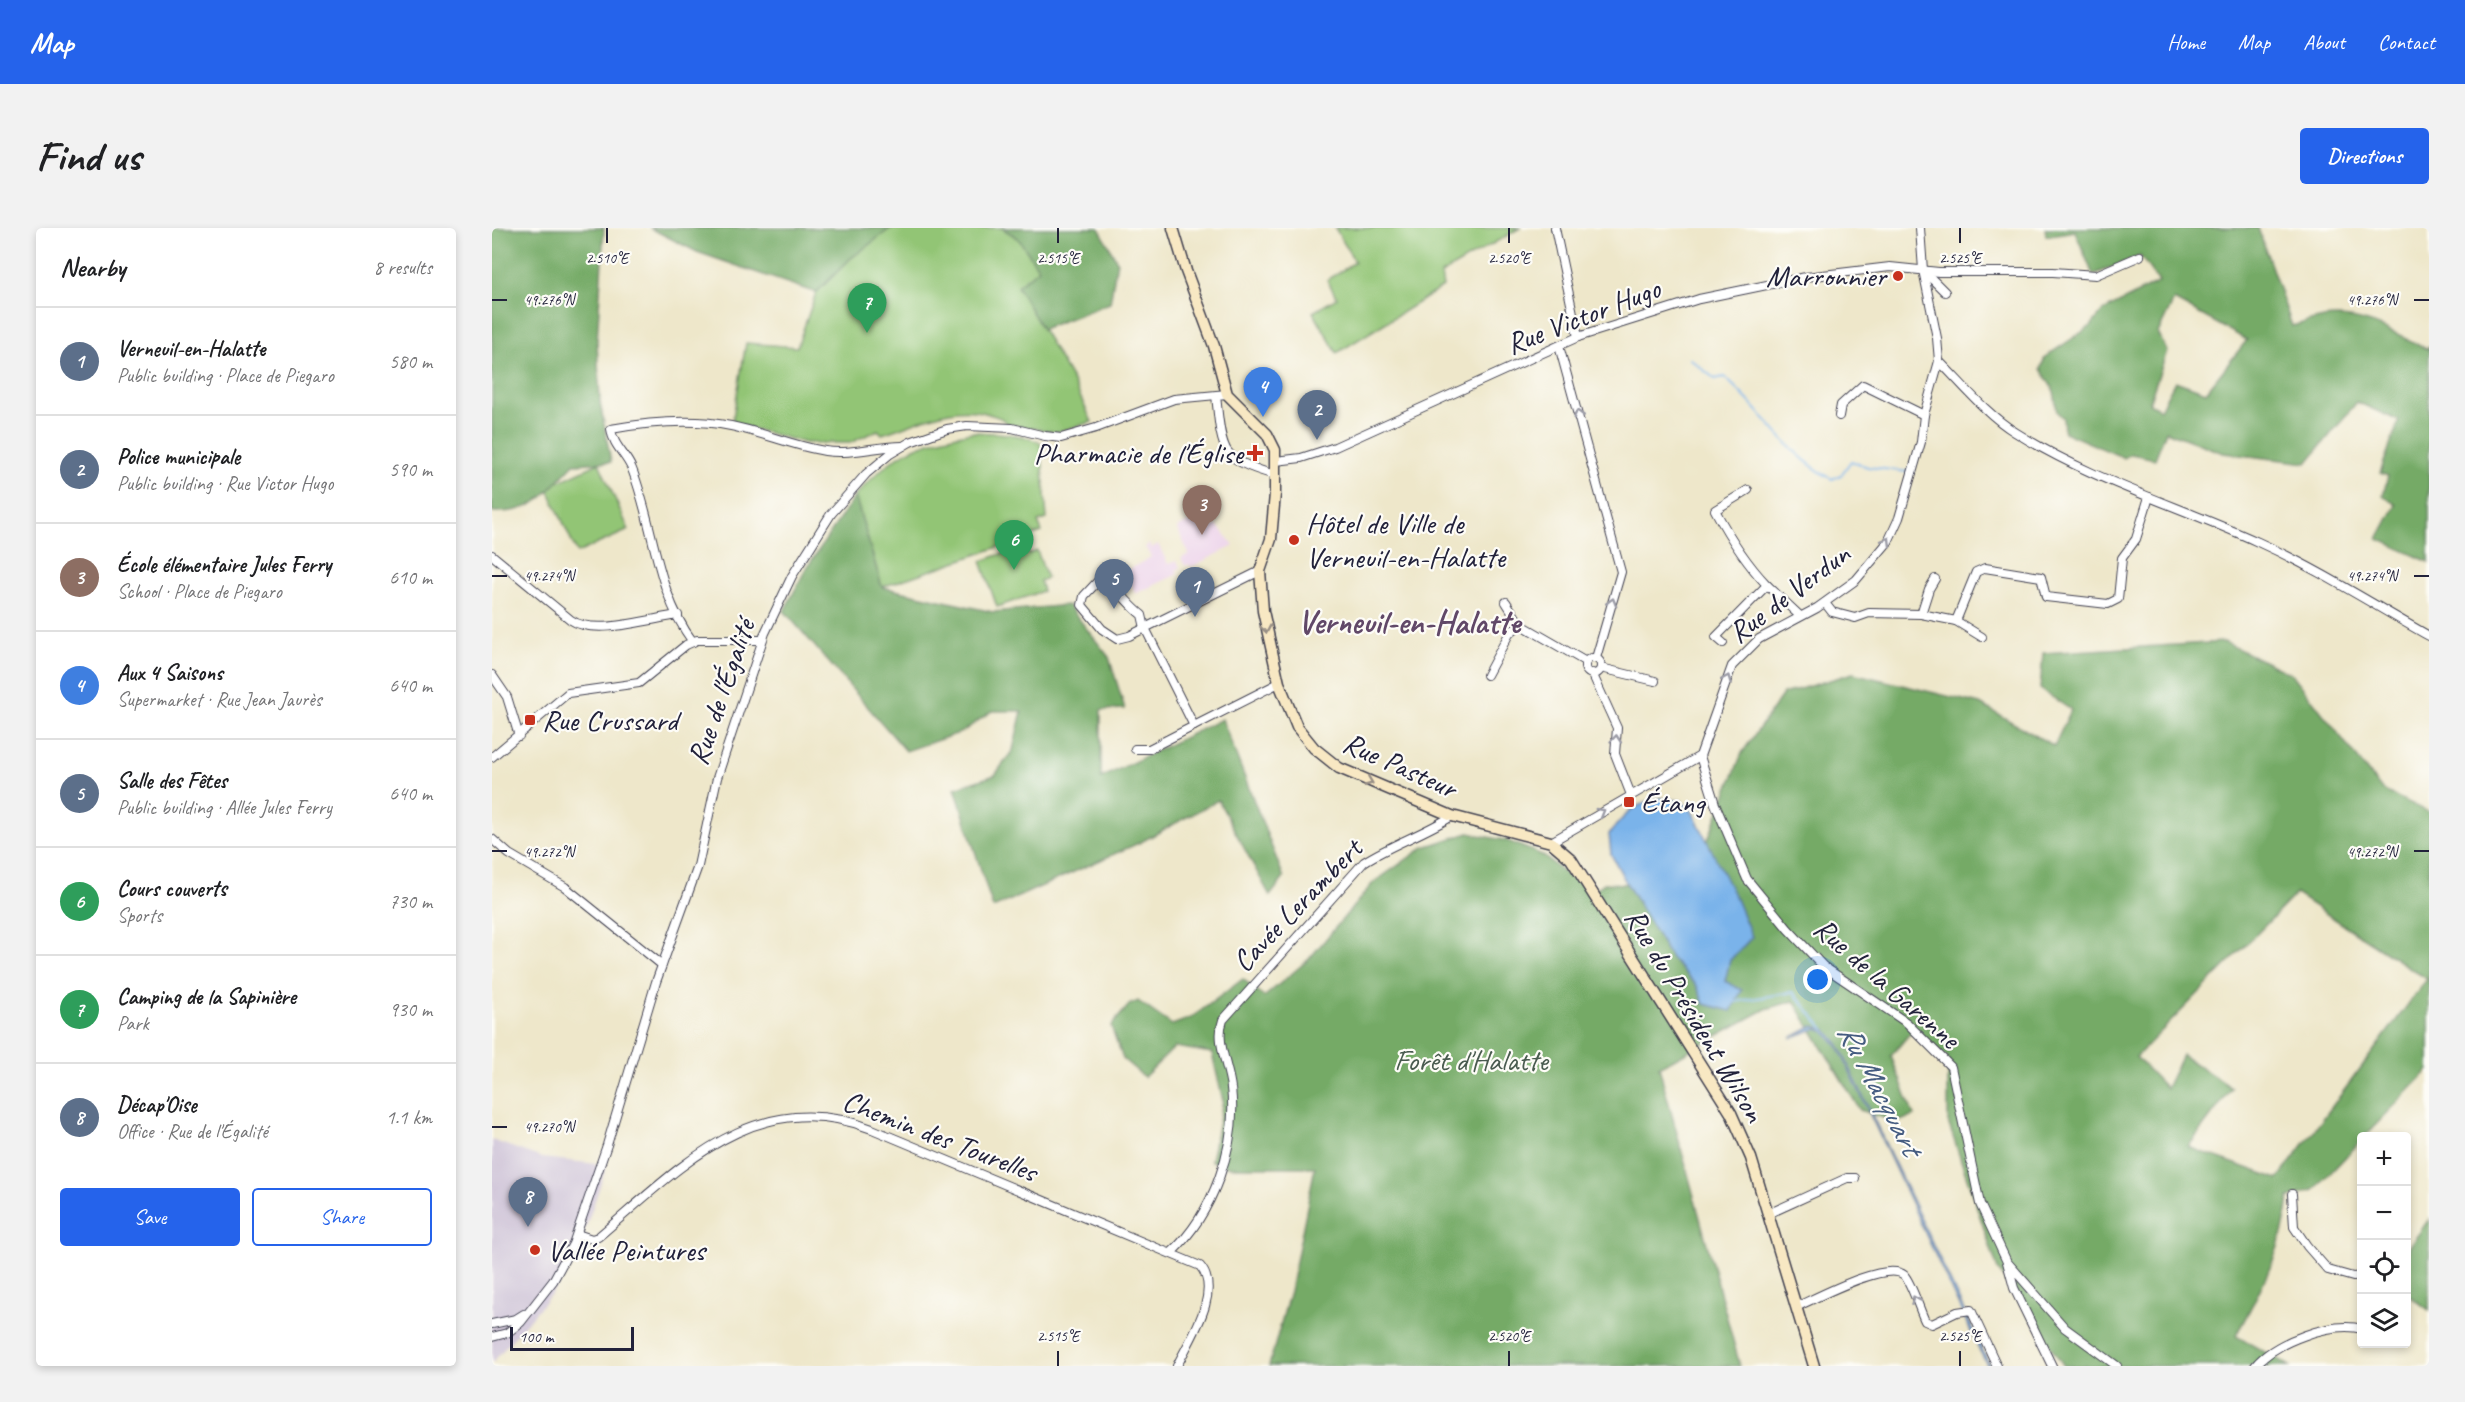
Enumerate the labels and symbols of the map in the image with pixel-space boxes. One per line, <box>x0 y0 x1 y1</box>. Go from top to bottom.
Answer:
text: 2.510°E <box>586 249 630 268</box>
text: 2.515°E <box>1037 249 1081 268</box>
text: 2.520°E <box>1488 249 1532 268</box>
text: 2.525°E <box>1939 249 1983 268</box>
place label: Marronnier <box>1766 257 1888 295</box>
street label: Rue Victor Hugo <box>1501 269 1667 363</box>
marker: Marronnier <box>1891 269 1905 283</box>
pin: 7 <box>848 284 886 333</box>
text: 49.276°N <box>524 291 577 310</box>
text: 49.276°N <box>2347 291 2400 310</box>
pin: 4 <box>1244 368 1282 417</box>
pin: 2 <box>1298 390 1336 440</box>
one-way arrow <box>1573 409 1585 420</box>
place label: Pharmacie de l'Église <box>1034 434 1245 472</box>
marker: Pharmacie de l'Église <box>1248 446 1262 460</box>
pin: 3 <box>1182 486 1222 535</box>
place label: Hôtel de Ville de Verneuil-en-Halatte <box>1306 504 1507 576</box>
pin: 6 <box>994 520 1034 570</box>
marker: Hôtel de Ville de Verneuil-en-Halatte <box>1287 533 1301 547</box>
street label: Rue de Verdun <box>1721 534 1859 651</box>
one-way arrow <box>1880 537 1892 547</box>
pin: 5 <box>1094 560 1134 609</box>
text: 49.274°N <box>524 567 577 586</box>
text: 49.274°N <box>2347 567 2400 586</box>
pin: 1 <box>1176 568 1214 617</box>
one-way arrow <box>1605 597 1617 608</box>
district label: Verneuil-en-Halatte <box>1298 601 1523 643</box>
street label: Rue de l'Égalité <box>678 610 765 770</box>
one-way arrow <box>1260 624 1272 634</box>
one-way arrow <box>1720 674 1732 685</box>
place label: Rue Crussard <box>542 701 682 739</box>
marker: Rue Crussard <box>523 713 537 727</box>
street label: Rue Pasteur <box>1337 723 1465 808</box>
one-way arrow <box>1609 735 1622 744</box>
one-way arrow <box>1362 775 1373 787</box>
place label: Étang <box>1641 783 1707 821</box>
marker: Étang <box>1622 795 1636 809</box>
one-way arrow <box>1595 807 1605 819</box>
street label: Cavée Lerambert <box>1224 828 1372 980</box>
text: 49.272°N <box>524 843 577 862</box>
text: 49.272°N <box>2347 843 2400 862</box>
street label: Rue du Président Wilson <box>1616 901 1775 1130</box>
street label: Rue de la Garenne <box>1806 909 1970 1058</box>
your location <box>1803 965 1832 994</box>
water label: Ru Macquart <box>1828 1016 1935 1167</box>
park label: Forêt d'Halatte <box>1394 1041 1550 1079</box>
street label: Chemin des Tourelles <box>837 1082 1045 1191</box>
text: 49.270°N <box>524 1118 577 1137</box>
pin: 8 <box>508 1178 548 1227</box>
place label: Vallée Peintures <box>547 1231 708 1269</box>
marker: Vallée Peintures <box>528 1243 542 1257</box>
one-way arrow <box>1911 1295 1923 1306</box>
scale bar <box>510 1324 634 1352</box>
text: 2.515°E <box>1037 1327 1081 1346</box>
text: 2.520°E <box>1488 1327 1532 1346</box>
text: 2.525°E <box>1939 1327 1983 1346</box>

